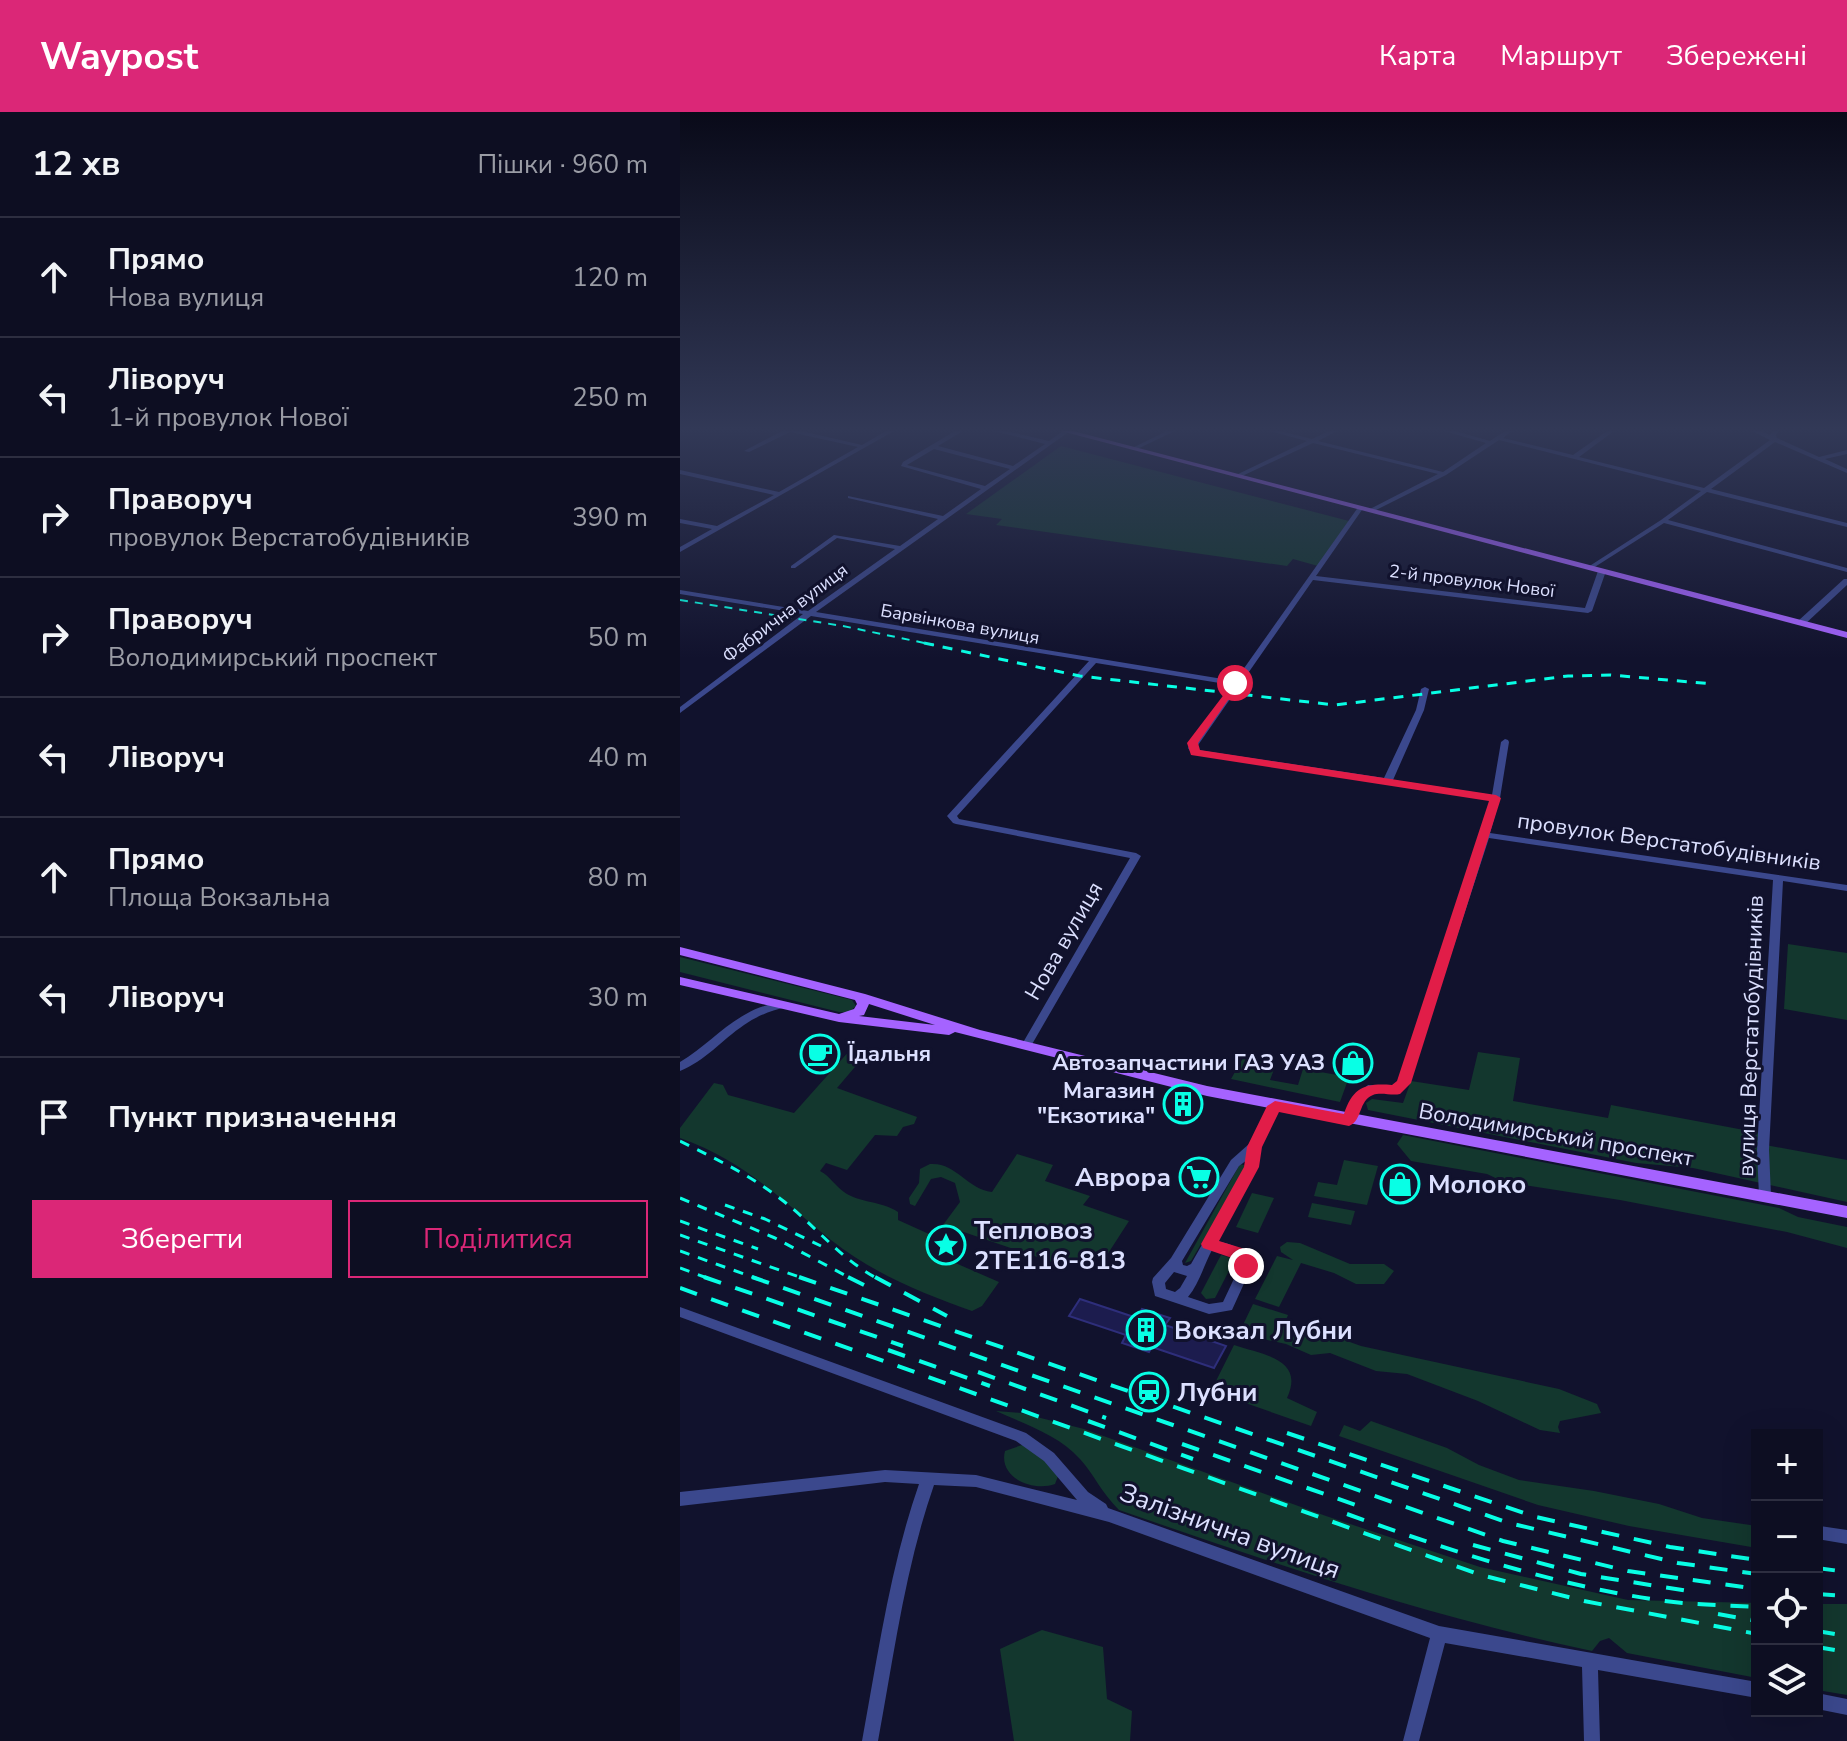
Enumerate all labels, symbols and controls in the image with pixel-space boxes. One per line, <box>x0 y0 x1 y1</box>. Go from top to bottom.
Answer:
text: Waypost <box>40 31 198 82</box>
text: Карта <box>1379 37 1456 75</box>
text: Маршрут <box>1500 37 1622 75</box>
text: Збережені <box>1666 37 1807 75</box>
text: 12 хв <box>32 141 120 187</box>
text: Пішки · 960 m <box>477 147 648 182</box>
text: Прямо <box>108 239 205 280</box>
icon: ahead <box>32 255 76 299</box>
text: 120 m <box>572 260 648 295</box>
text: Нова вулиця <box>108 280 264 315</box>
text: Ліворуч <box>108 359 225 400</box>
icon: left <box>32 375 76 419</box>
text: 250 m <box>572 380 648 415</box>
text: 1-й провулок Нової <box>108 400 349 435</box>
text: Праворуч <box>108 479 253 520</box>
icon: right <box>32 495 76 539</box>
text: 390 m <box>572 500 648 535</box>
text: провулок Верстатобудівників <box>108 520 470 555</box>
street label: Фабрична вулиця <box>717 558 853 668</box>
street label: 2-й провулок Нової <box>1388 559 1557 603</box>
street label: Барвінкова вулиця <box>879 598 1041 650</box>
text: Праворуч <box>108 599 253 640</box>
icon: right <box>32 615 76 659</box>
text: 50 m <box>588 620 648 655</box>
text: Володимирський проспект <box>108 640 437 675</box>
route start <box>1217 665 1253 701</box>
icon: left <box>32 735 76 779</box>
text: Ліворуч <box>108 737 225 778</box>
text: 40 m <box>588 740 648 775</box>
street label: провулок Верстатобудівників <box>1515 806 1823 878</box>
text: Прямо <box>108 839 205 880</box>
icon: ahead <box>32 855 76 899</box>
text: 80 m <box>588 860 648 895</box>
street label: Нова вулиця <box>1018 876 1110 1006</box>
text: Площа Вокзальна <box>108 880 330 915</box>
street label: вулиця Верстатобудівників <box>1731 895 1771 1177</box>
icon: left <box>32 975 76 1019</box>
text: Ліворуч <box>108 977 225 1018</box>
text: 30 m <box>588 980 648 1015</box>
cafe icon: Їдальня <box>799 1033 841 1075</box>
place label: Їдальня <box>847 1039 931 1069</box>
shop icon: Автозапчастини ГАЗ УАЗ <box>1332 1042 1374 1084</box>
place label: Автозапчастини ГАЗ УАЗ <box>1052 1048 1325 1078</box>
place label: Магазин "Екзотика" <box>1037 1076 1155 1131</box>
building icon: Магазин "Екзотика" <box>1162 1083 1204 1125</box>
icon: arrive <box>32 1095 76 1139</box>
street label: Володимирський проспект <box>1416 1096 1696 1174</box>
text: Пункт призначення <box>108 1097 397 1138</box>
supermarket icon: Аврора <box>1178 1156 1220 1198</box>
place label: Аврора <box>1075 1160 1171 1195</box>
shop icon: Молоко <box>1379 1163 1421 1205</box>
place label: Молоко <box>1428 1167 1526 1202</box>
button: Зберегти <box>32 1200 332 1278</box>
button: Поділитися <box>348 1200 648 1278</box>
place label: Тепловоз 2ТЕ116-813 <box>974 1213 1126 1278</box>
place icon: Тепловоз 2ТЕ116-813 <box>925 1224 967 1266</box>
route end <box>1228 1248 1264 1284</box>
building icon: Вокзал Лубни <box>1125 1309 1167 1351</box>
place label: Вокзал Лубни <box>1174 1313 1353 1348</box>
station icon: Лубни <box>1128 1371 1170 1413</box>
place label: Лубни <box>1177 1375 1257 1410</box>
map controls <box>1751 1429 1823 1717</box>
button: + <box>1751 1429 1823 1501</box>
street label: Залізнична вулиця <box>1115 1475 1345 1587</box>
button: − <box>1751 1501 1823 1573</box>
button: locate <box>1751 1573 1823 1645</box>
button: layers <box>1751 1645 1823 1717</box>

